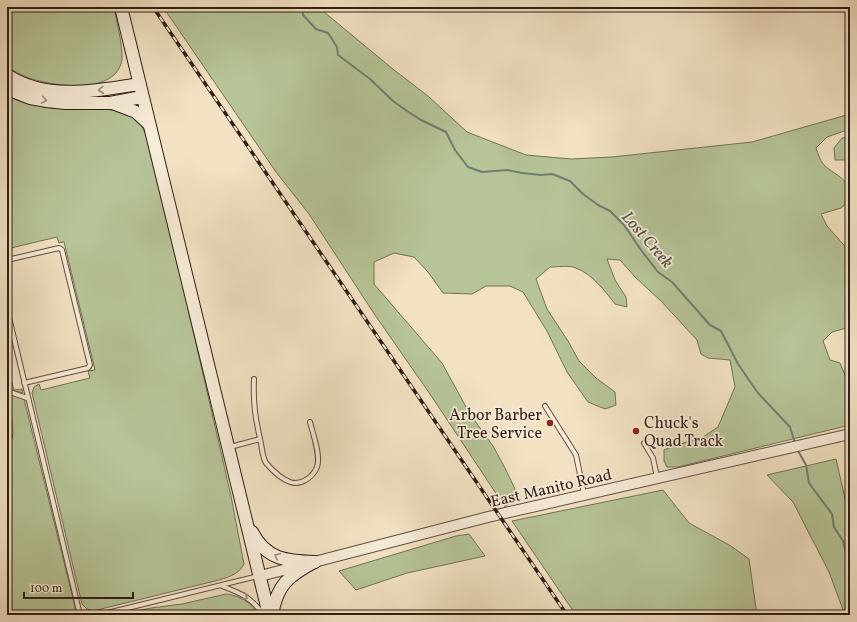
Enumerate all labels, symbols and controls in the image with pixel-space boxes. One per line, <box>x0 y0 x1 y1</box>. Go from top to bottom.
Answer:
one-way arrow <box>98 85 104 94</box>
one-way arrow <box>41 95 47 104</box>
water label: Lost Creek <box>616 207 678 274</box>
place label: Arbor Barber Tree Service <box>449 405 542 445</box>
place label: Chuck's Quad Track <box>644 413 724 453</box>
marker: Arbor Barber Tree Service <box>545 418 555 428</box>
marker: Chuck's Quad Track <box>631 426 641 436</box>
street label: East Manito Road <box>489 464 614 514</box>
one-way arrow <box>273 553 281 561</box>
scale bar <box>24 574 133 600</box>
text: 100 m <box>30 581 63 597</box>
one-way arrow <box>241 592 248 599</box>

